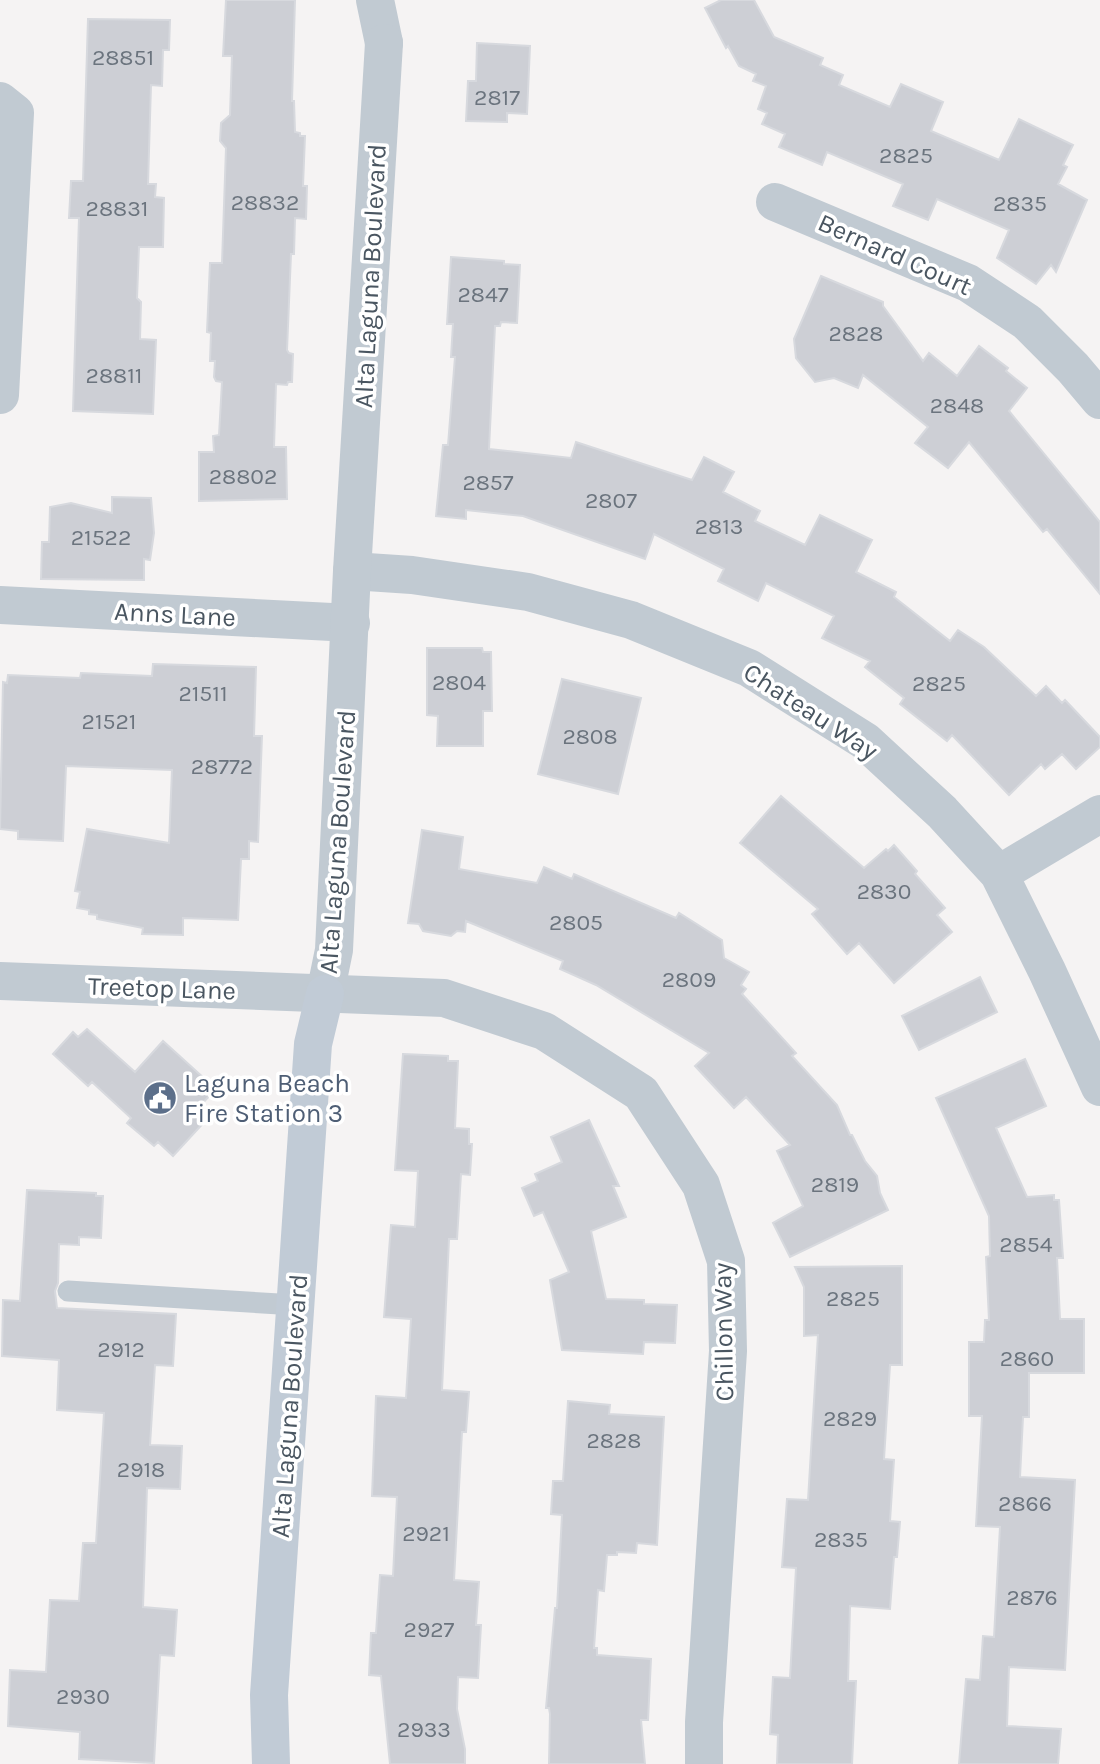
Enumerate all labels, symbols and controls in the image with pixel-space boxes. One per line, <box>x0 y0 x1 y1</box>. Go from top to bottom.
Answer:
house number: 28851 <box>92 44 154 71</box>
house number: 2817 <box>474 84 520 111</box>
house number: 2825 <box>879 142 933 169</box>
street label: Alta Laguna Boulevard <box>348 143 393 409</box>
house number: 28832 <box>231 189 299 216</box>
house number: 2835 <box>993 190 1047 217</box>
house number: 28831 <box>86 195 148 222</box>
street label: Bernard Court <box>813 207 977 302</box>
house number: 2847 <box>457 281 509 308</box>
house number: 2828 <box>829 320 883 347</box>
house number: 28811 <box>86 362 142 389</box>
house number: 2848 <box>930 392 984 419</box>
house number: 28802 <box>209 463 277 490</box>
house number: 2857 <box>462 469 514 496</box>
house number: 2807 <box>585 487 637 514</box>
house number: 2813 <box>695 513 743 540</box>
house number: 21522 <box>71 524 131 551</box>
street label: Anns Lane <box>113 596 237 633</box>
street label: Chateau Way <box>738 656 884 766</box>
house number: 2804 <box>432 669 486 696</box>
house number: 2825 <box>912 670 966 697</box>
house number: 21511 <box>178 680 228 707</box>
house number: 21521 <box>82 708 136 735</box>
street label: Alta Laguna Boulevard <box>313 709 362 975</box>
house number: 2808 <box>562 723 618 750</box>
house number: 28772 <box>191 753 253 780</box>
house number: 2830 <box>857 878 911 905</box>
house number: 2805 <box>549 909 603 936</box>
house number: 2809 <box>662 966 716 993</box>
street label: Treetop Lane <box>87 970 237 1007</box>
place label: Laguna Beach Fire Station 3 <box>184 1068 350 1129</box>
public building icon: Laguna Beach Fire Station 3 <box>141 1079 179 1117</box>
house number: 2819 <box>811 1171 859 1198</box>
house number: 2854 <box>999 1231 1053 1258</box>
street label: Chillon Way <box>707 1262 740 1402</box>
street label: Alta Laguna Boulevard <box>265 1273 314 1539</box>
house number: 2825 <box>826 1285 880 1312</box>
house number: 2912 <box>97 1336 145 1363</box>
house number: 2860 <box>1000 1345 1054 1372</box>
house number: 2829 <box>823 1405 877 1432</box>
house number: 2828 <box>587 1427 641 1454</box>
house number: 2918 <box>117 1456 165 1483</box>
house number: 2866 <box>998 1490 1052 1517</box>
house number: 2921 <box>402 1520 450 1547</box>
house number: 2835 <box>814 1526 868 1553</box>
house number: 2876 <box>1006 1584 1058 1611</box>
house number: 2927 <box>404 1616 455 1643</box>
house number: 2930 <box>56 1683 110 1710</box>
house number: 2933 <box>397 1716 451 1743</box>

